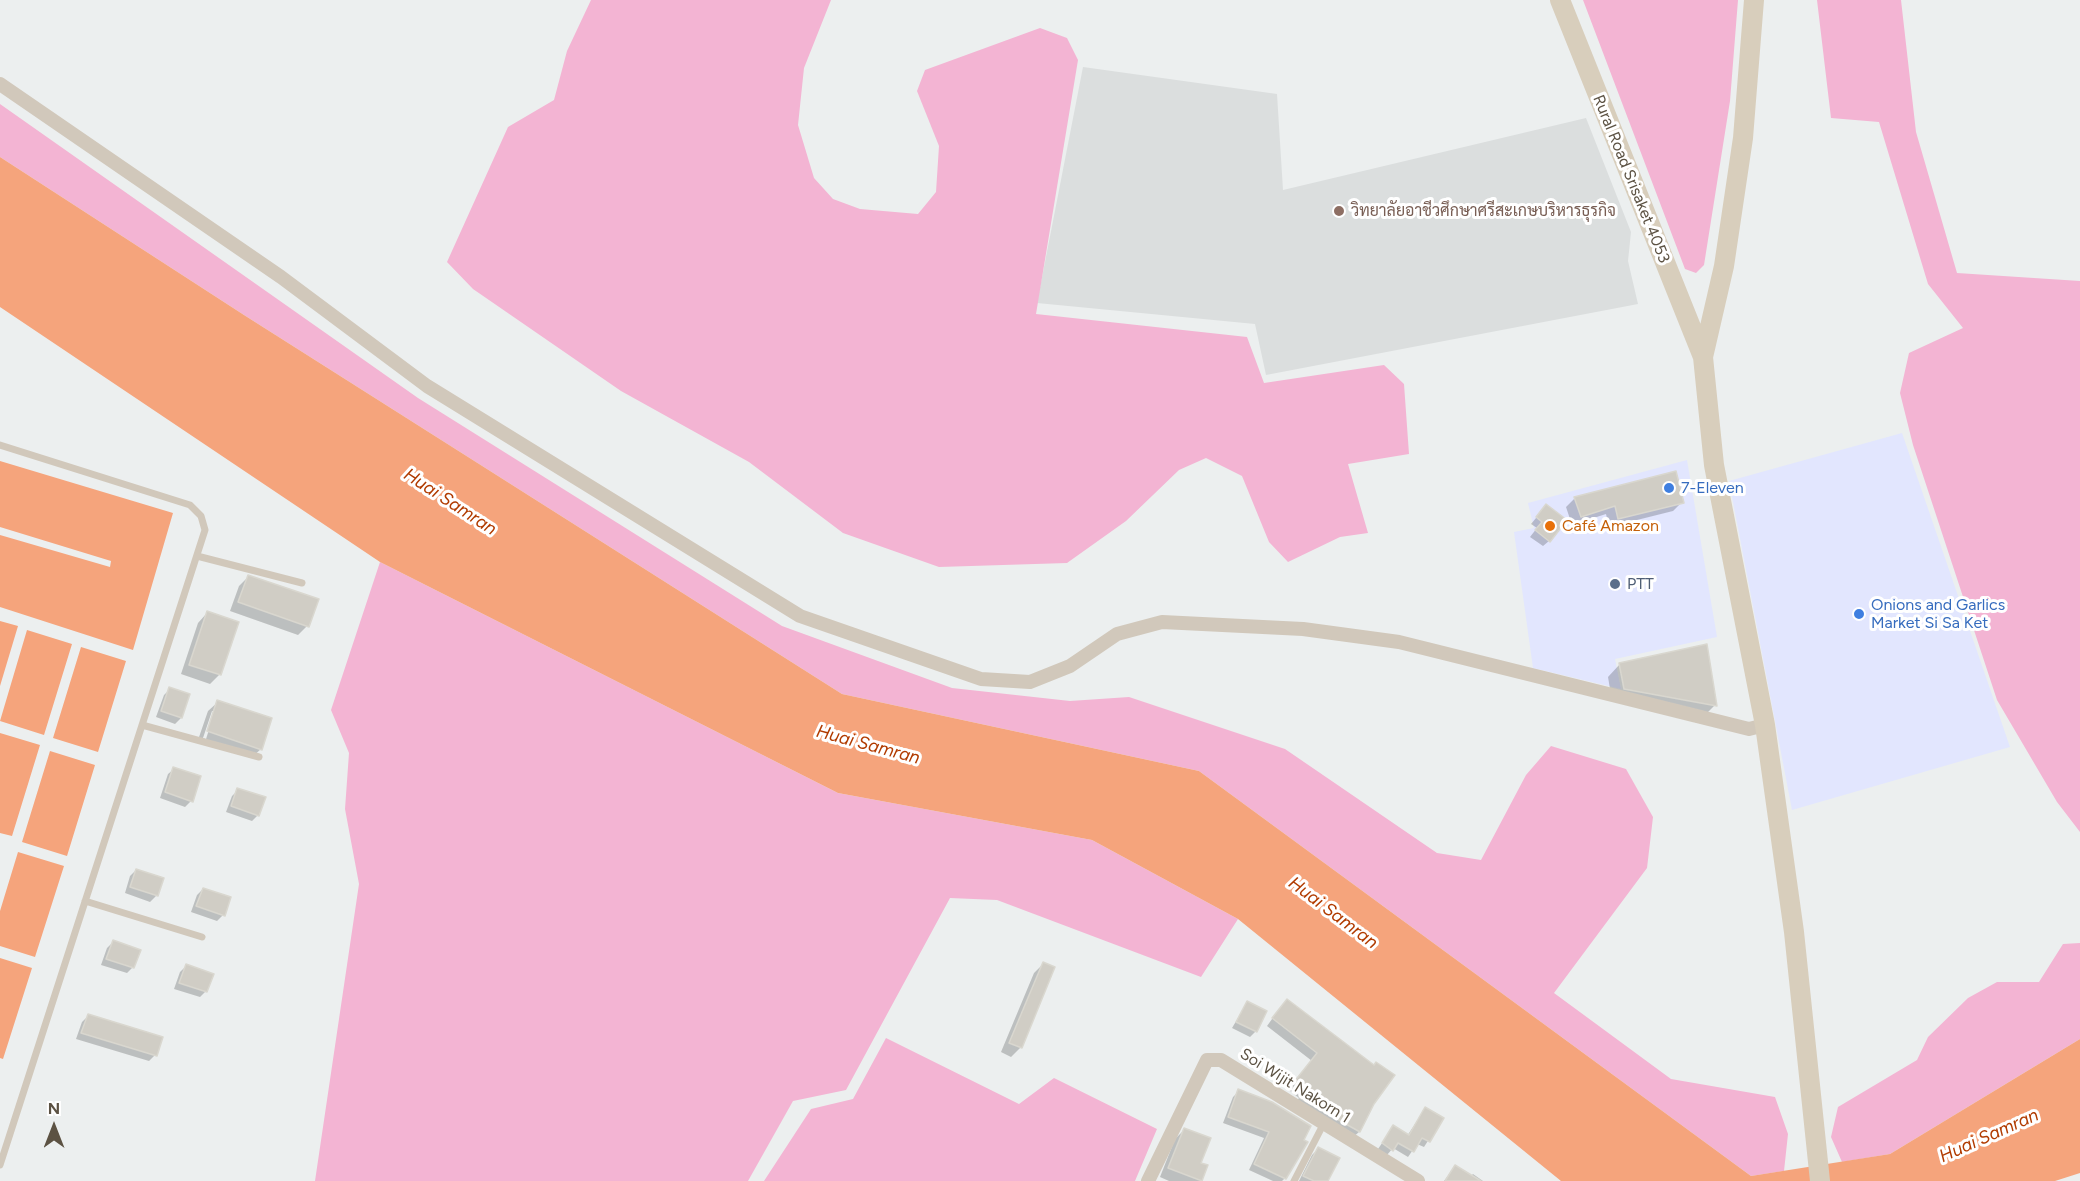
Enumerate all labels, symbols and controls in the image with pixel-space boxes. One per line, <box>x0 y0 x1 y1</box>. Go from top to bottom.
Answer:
street label: Rural Road Srisaket 4053 <box>1588 92 1674 266</box>
place label: วิทยาลัยอาชีวศึกษาศรีสะเกษบริหารธุรกิจ <box>1351 201 1616 221</box>
marker: วิทยาลัยอาชีวศึกษาศรีสะเกษบริหารธุรกิจ <box>1332 204 1346 218</box>
water label: Huai Samran <box>399 464 501 540</box>
place label: 7-Eleven <box>1681 478 1744 498</box>
marker: 7-Eleven <box>1662 481 1676 495</box>
place label: Café Amazon <box>1562 516 1659 536</box>
marker: Café Amazon <box>1543 519 1557 533</box>
place label: PTT <box>1627 574 1654 594</box>
marker: PTT <box>1608 577 1622 591</box>
place label: Onions and Garlics Market Si Sa Ket <box>1871 595 2005 633</box>
marker: Onions and Garlics Market Si Sa Ket <box>1852 607 1866 621</box>
water label: Huai Samran <box>814 721 922 769</box>
water label: Huai Samran <box>1284 872 1382 954</box>
street label: Soi Wijit Nakorn 1 <box>1236 1044 1354 1128</box>
north arrow <box>24 1097 84 1157</box>
text: N <box>48 1099 60 1118</box>
water label: Huai Samran <box>1936 1104 2042 1168</box>

